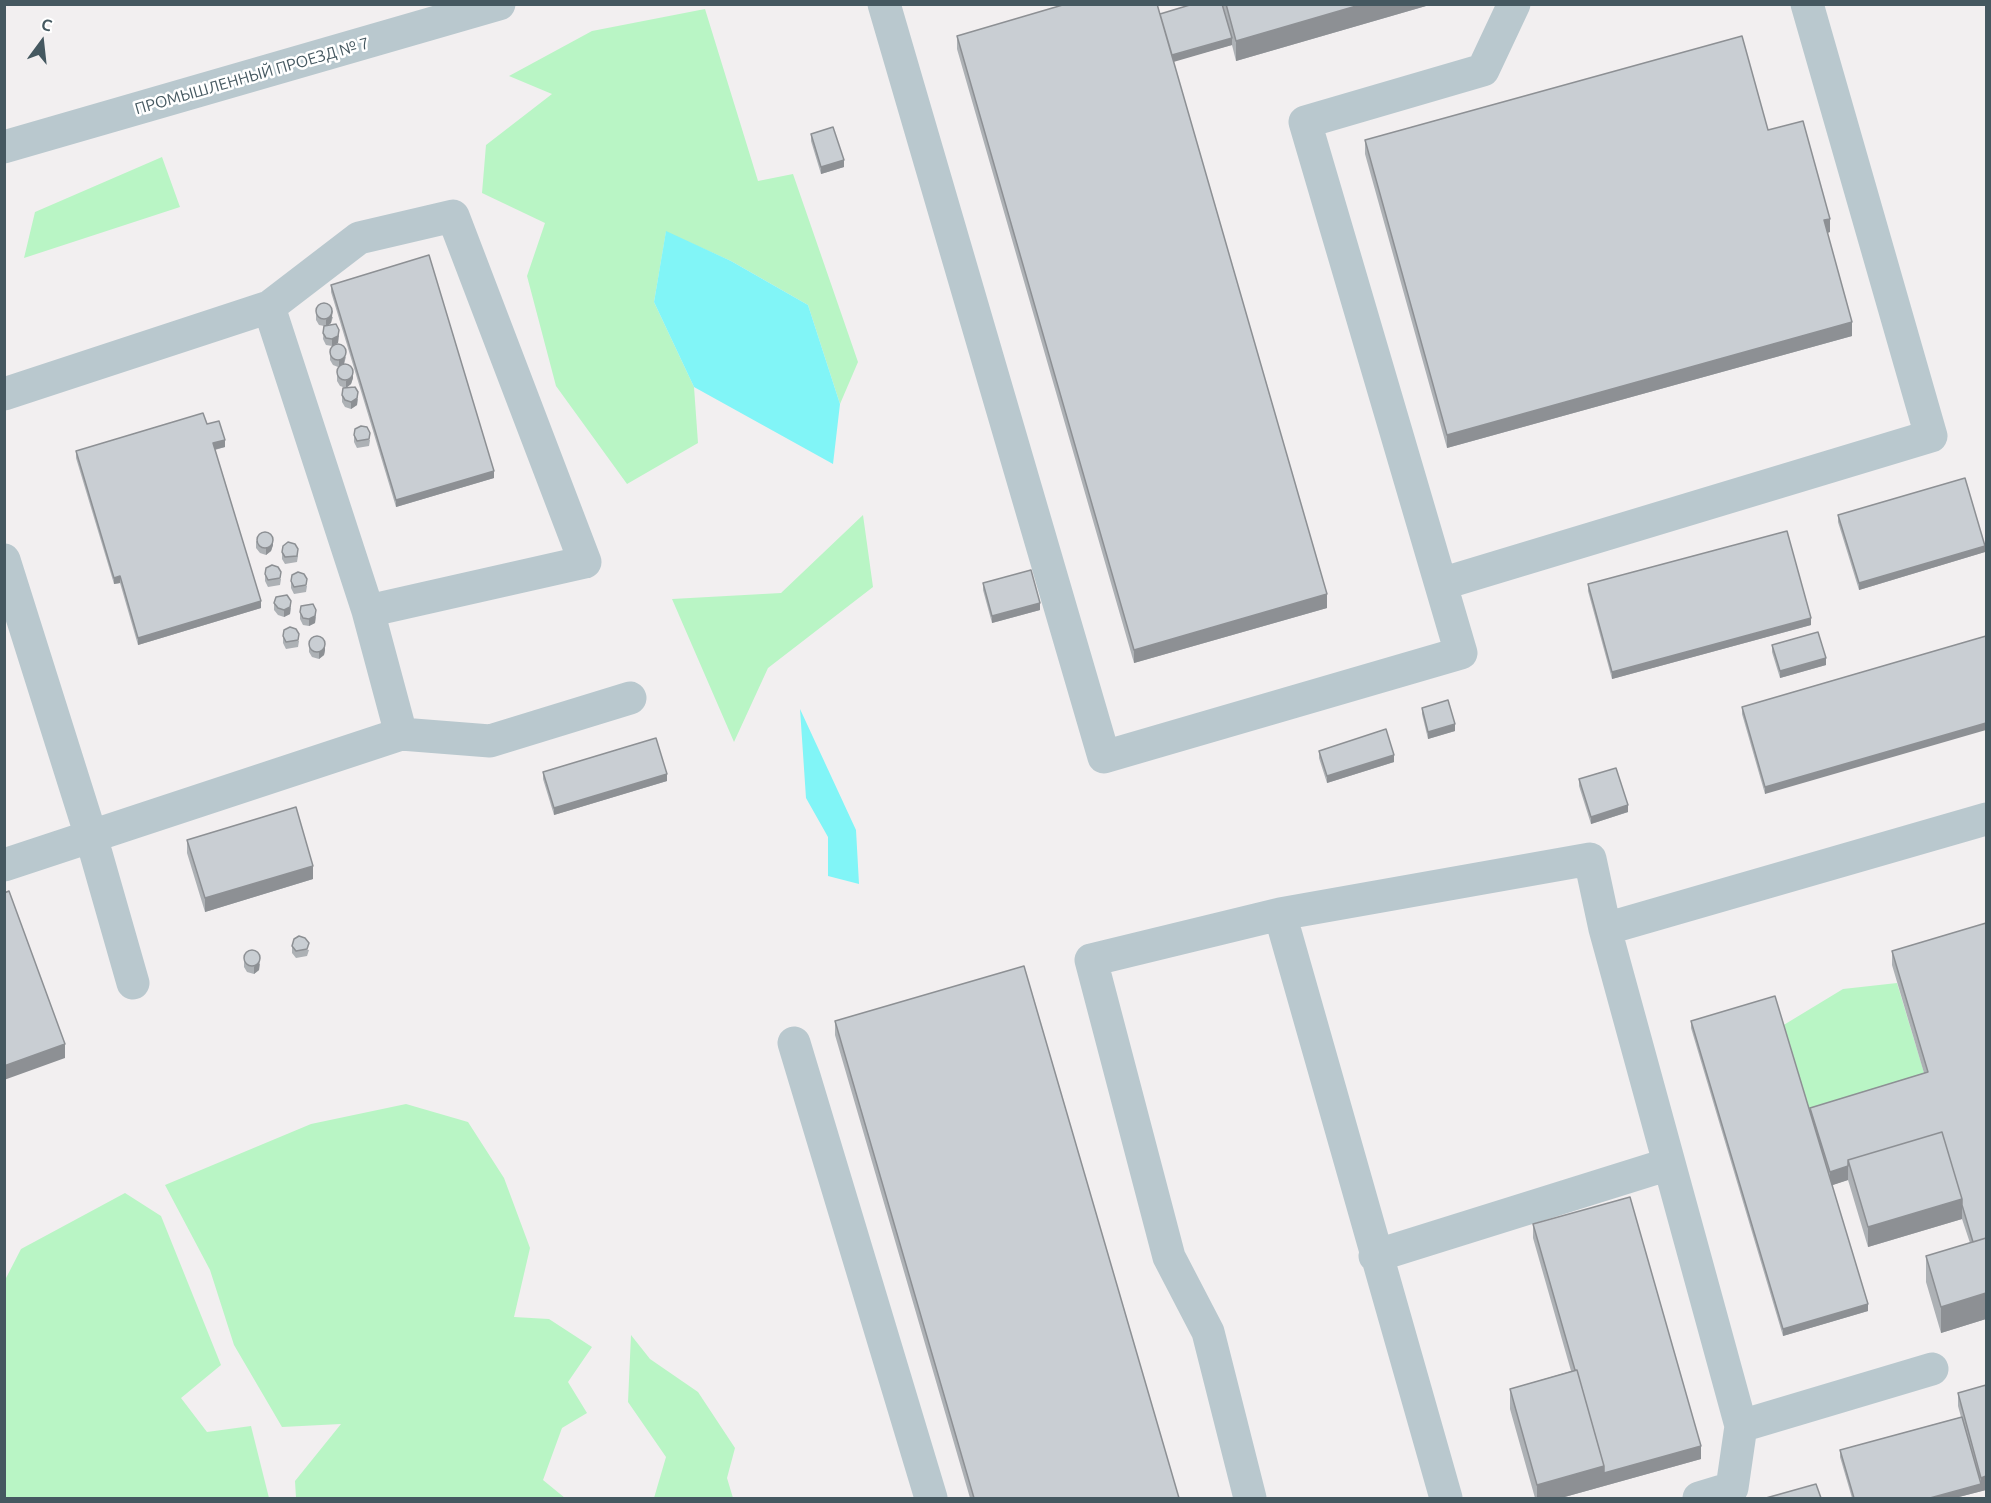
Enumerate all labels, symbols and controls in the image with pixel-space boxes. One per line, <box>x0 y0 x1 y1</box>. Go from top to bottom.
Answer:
north arrow <box>12 12 72 72</box>
text: С <box>39 15 54 35</box>
street label: ПРОМЫШЛЕННЫЙ ПРОЕЗД № 7 <box>133 33 371 119</box>

